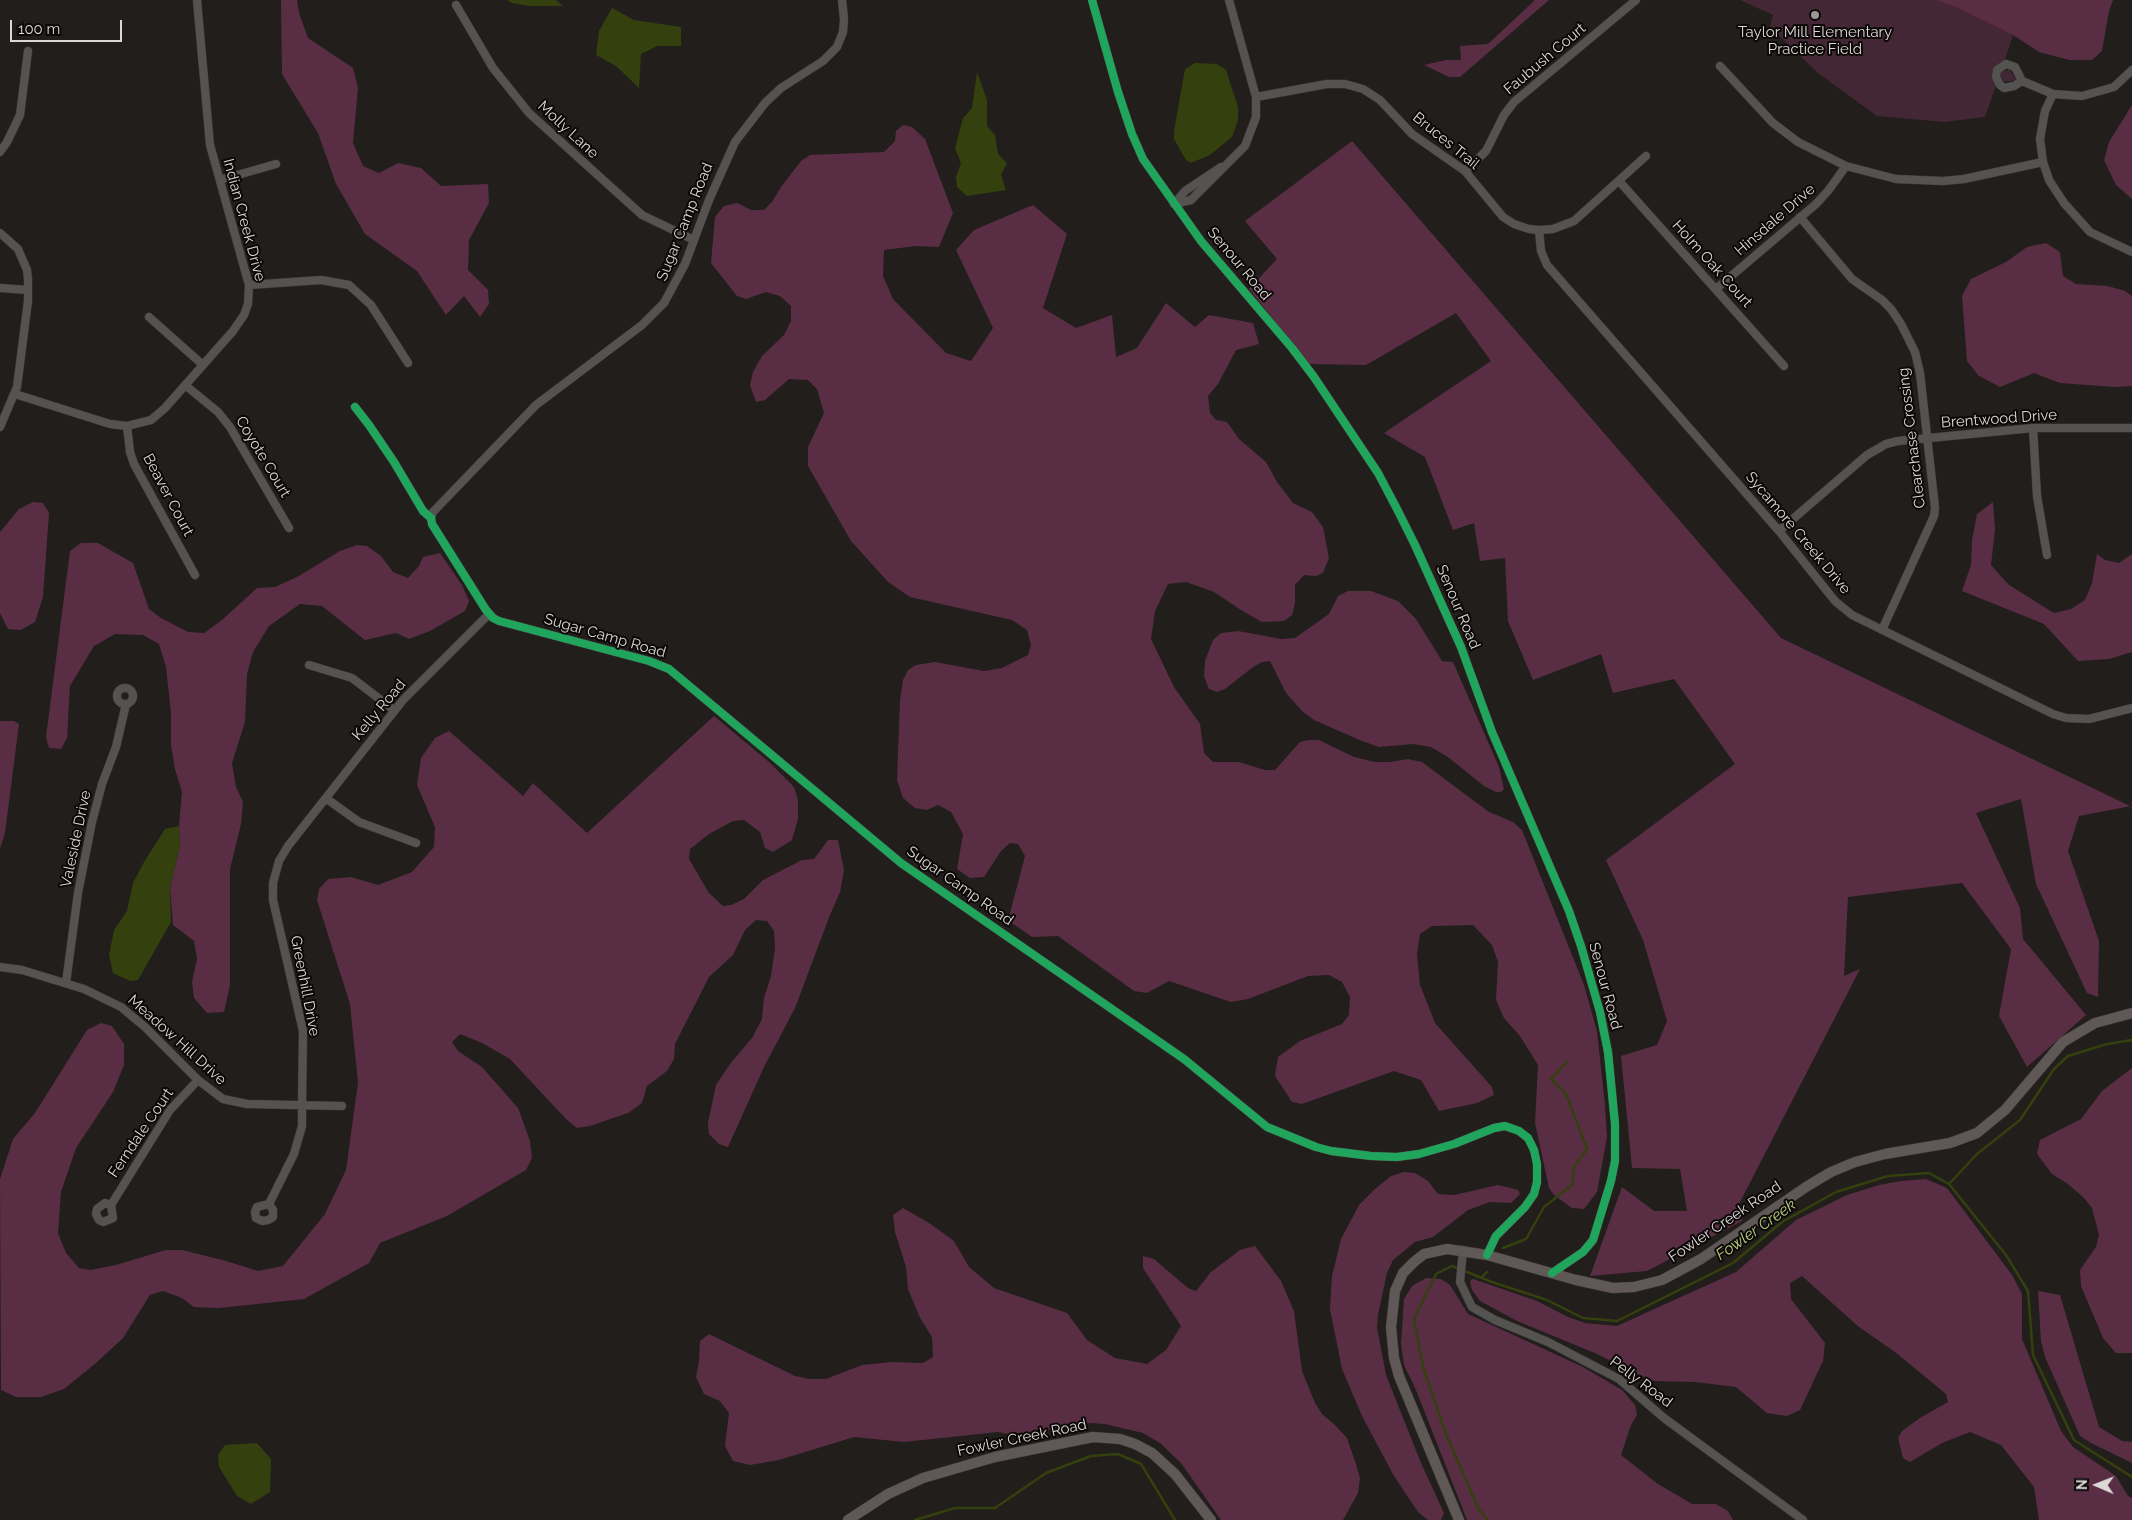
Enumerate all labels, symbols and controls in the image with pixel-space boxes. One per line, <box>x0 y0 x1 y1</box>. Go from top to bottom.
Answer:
marker: Taylor Mill Elementary Practice Field <box>1809 9 1821 21</box>
scale bar <box>12 10 125 42</box>
text: 100 m <box>18 20 60 38</box>
street label: Faubush Court <box>1500 20 1590 98</box>
place label: Taylor Mill Elementary Practice Field <box>1738 23 1892 58</box>
street label: Molly Lane <box>534 97 602 163</box>
street label: Bruces Trail <box>1409 109 1483 173</box>
street label: Indian Creek Drive <box>219 157 269 283</box>
street label: Sugar Camp Road <box>653 160 717 284</box>
street label: Hinsdale Drive <box>1731 180 1819 260</box>
street label: Holm Oak Court <box>1668 217 1756 311</box>
street label: Senour Road <box>1203 224 1275 304</box>
street label: Clearchase Crossing <box>1894 367 1930 509</box>
street label: Brentwood Drive <box>1940 406 2058 432</box>
street label: Coyote Court <box>232 413 294 501</box>
street label: Beaver Court <box>139 451 197 539</box>
street label: Sycamore Creek Drive <box>1742 468 1854 598</box>
street label: Senour Road <box>1432 562 1484 652</box>
street label: Sugar Camp Road <box>542 610 668 662</box>
street label: Kelly Road <box>348 676 410 744</box>
street label: Valeside Drive <box>57 789 95 889</box>
street label: Sugar Camp Road <box>903 843 1017 929</box>
street label: Greenhill Drive <box>286 934 324 1038</box>
street label: Senour Road <box>1585 940 1625 1032</box>
street label: Meadow Hill Drive <box>124 991 230 1089</box>
street label: Ferndale Court <box>105 1085 177 1181</box>
street label: Fowler Creek Road <box>1665 1178 1785 1266</box>
water label: Fowler Creek <box>1712 1195 1800 1265</box>
street label: Pelly Road <box>1606 1353 1676 1411</box>
street label: Fowler Creek Road <box>956 1415 1088 1461</box>
north arrow <box>2072 1460 2122 1510</box>
text: N <box>2074 1479 2090 1490</box>

